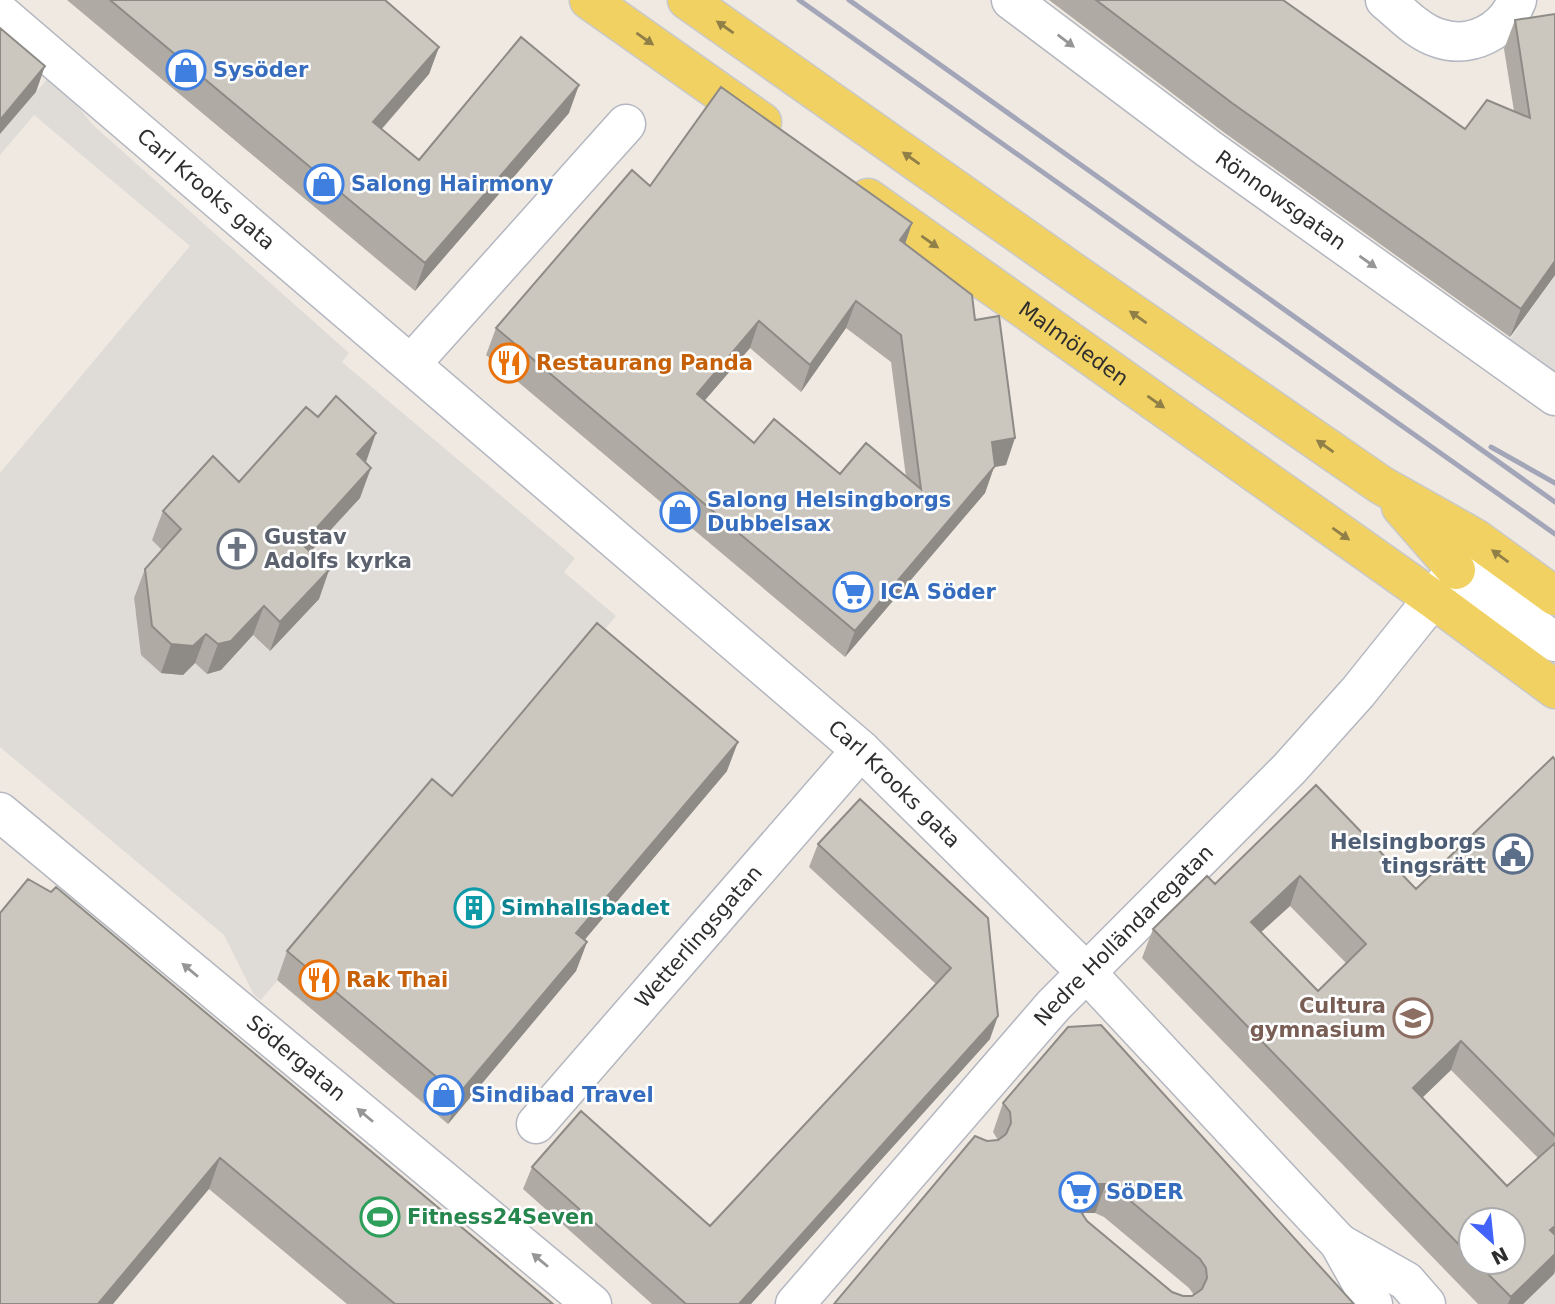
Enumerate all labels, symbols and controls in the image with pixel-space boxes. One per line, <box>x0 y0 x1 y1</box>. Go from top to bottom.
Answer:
one-way arrow <box>716 20 734 34</box>
one-way arrow <box>636 32 654 46</box>
one-way arrow <box>1056 34 1074 49</box>
shop icon: Sysöder <box>165 49 207 91</box>
place label: Sysöder <box>213 58 309 82</box>
street label: Carl Krooks gata <box>132 124 280 255</box>
street label: Rönnowsgatan <box>1211 146 1351 255</box>
one-way arrow <box>902 151 920 165</box>
shop icon: Salong Hairmony <box>303 163 345 205</box>
place label: Salong Hairmony <box>351 172 554 196</box>
one-way arrow <box>921 235 939 249</box>
one-way arrow <box>1359 255 1377 269</box>
street label: Malmöleden <box>1014 297 1133 391</box>
one-way arrow <box>1128 311 1147 324</box>
restaurant icon: Restaurang Panda <box>488 342 530 384</box>
place label: Restaurang Panda <box>536 351 753 375</box>
one-way arrow <box>1147 395 1165 409</box>
one-way arrow <box>1316 439 1334 453</box>
place label: Salong Helsingborgs Dubbelsax <box>707 488 951 536</box>
shop icon: Salong Helsingborgs Dubbelsax <box>659 491 701 533</box>
place label: Gustav Adolfs kyrka <box>264 525 412 573</box>
one-way arrow <box>1332 527 1350 541</box>
church icon: Gustav Adolfs kyrka <box>216 528 258 570</box>
one-way arrow <box>1490 549 1509 563</box>
supermarket icon: ICA Söder <box>832 571 874 613</box>
place label: ICA Söder <box>880 580 997 604</box>
street label: Carl Krooks gata <box>823 715 965 853</box>
place label: Helsingborgs tingsrätt <box>1330 830 1486 878</box>
public building icon: Helsingborgs tingsrätt <box>1492 833 1534 875</box>
street label: Nedre Holländaregatan <box>1029 840 1218 1031</box>
street label: Wetterlingsgatan <box>630 861 767 1013</box>
building icon: Simhallsbadet <box>453 887 495 929</box>
place label: Simhallsbadet <box>501 896 670 920</box>
restaurant icon: Rak Thai <box>298 959 340 1001</box>
one-way arrow <box>181 962 199 977</box>
place label: Rak Thai <box>346 968 448 992</box>
place label: Cultura gymnasium <box>1250 994 1386 1042</box>
school or university icon: Cultura gymnasium <box>1392 997 1434 1039</box>
street label: Södergatan <box>242 1010 350 1106</box>
shop icon: Sindibad Travel <box>423 1074 465 1116</box>
place label: Sindibad Travel <box>471 1083 654 1107</box>
one-way arrow <box>356 1108 373 1123</box>
supermarket icon: SöDER <box>1058 1171 1100 1213</box>
place label: SöDER <box>1106 1180 1184 1204</box>
sports icon: Fitness24Seven <box>359 1196 401 1238</box>
place label: Fitness24Seven <box>407 1205 594 1229</box>
north arrow <box>1457 1206 1527 1276</box>
text: N <box>1488 1243 1512 1270</box>
one-way arrow <box>531 1253 549 1268</box>

